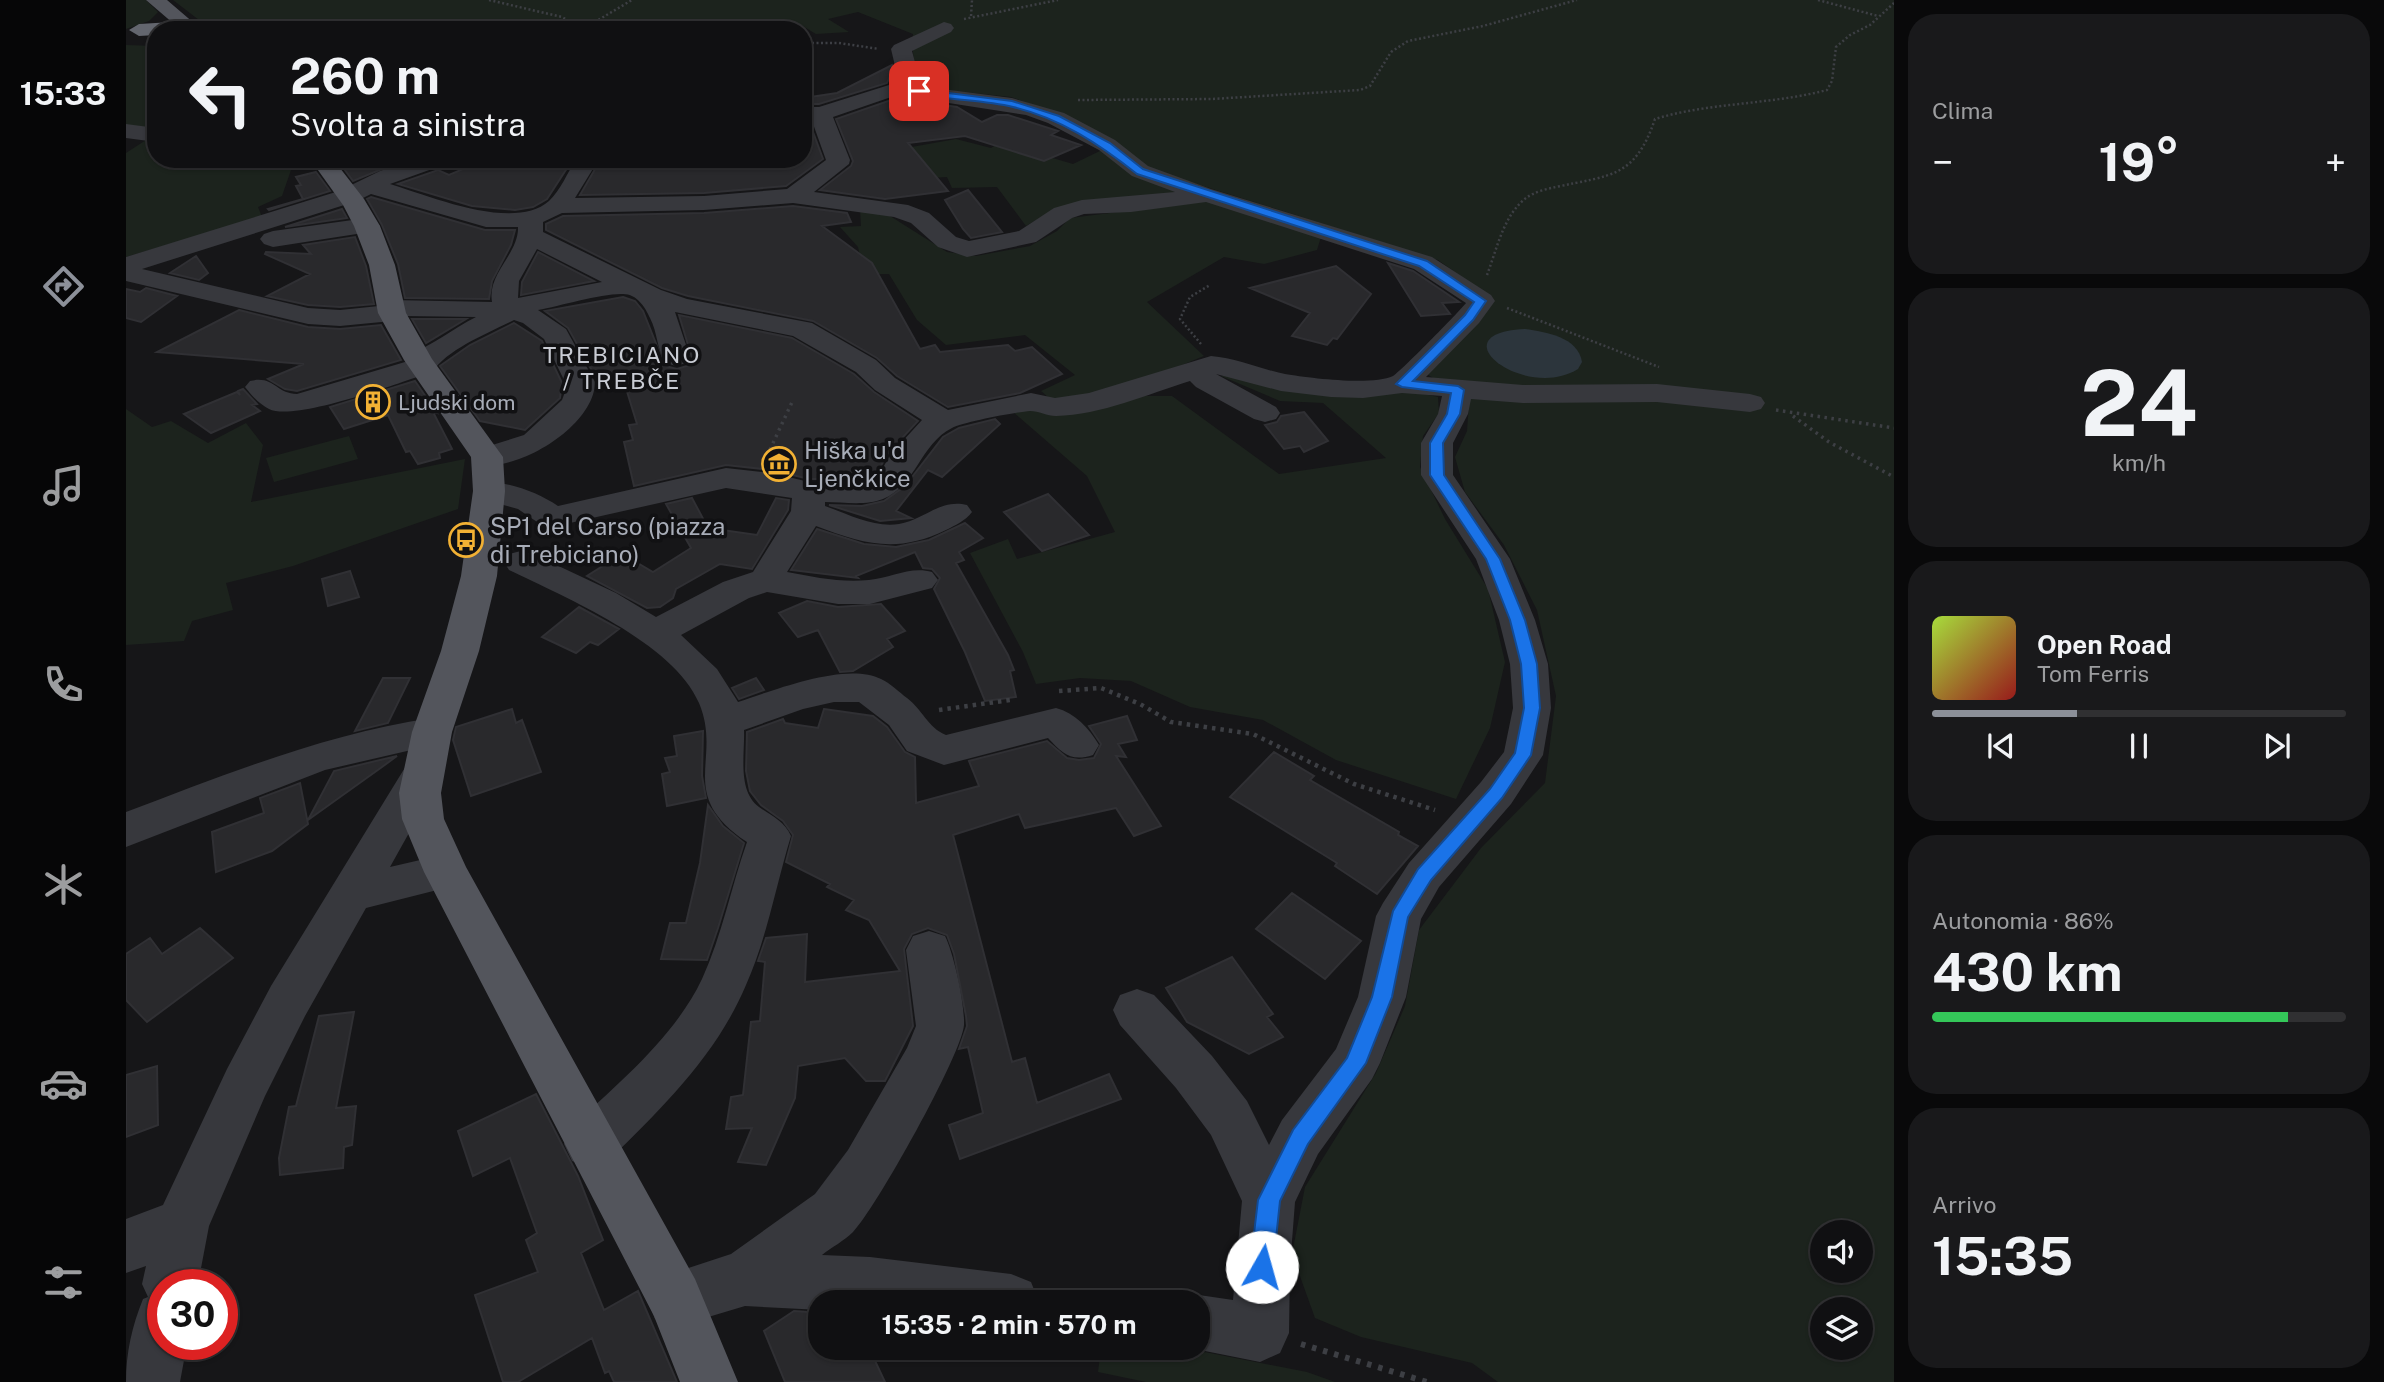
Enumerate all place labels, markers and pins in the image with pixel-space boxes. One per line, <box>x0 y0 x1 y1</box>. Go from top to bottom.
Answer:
pin <box>889 61 949 121</box>
building icon: Ljudski dom <box>354 383 392 421</box>
place label: Ljudski dom <box>398 390 515 415</box>
place label: Hiška u'd Ljenčkice <box>804 436 911 492</box>
museum icon: Hiška u'd Ljenčkice <box>760 445 798 483</box>
place label: SP1 del Carso (piazza di Trebiciano) <box>490 512 725 568</box>
bus stop icon: SP1 del Carso (piazza di Trebiciano) <box>447 521 485 559</box>

